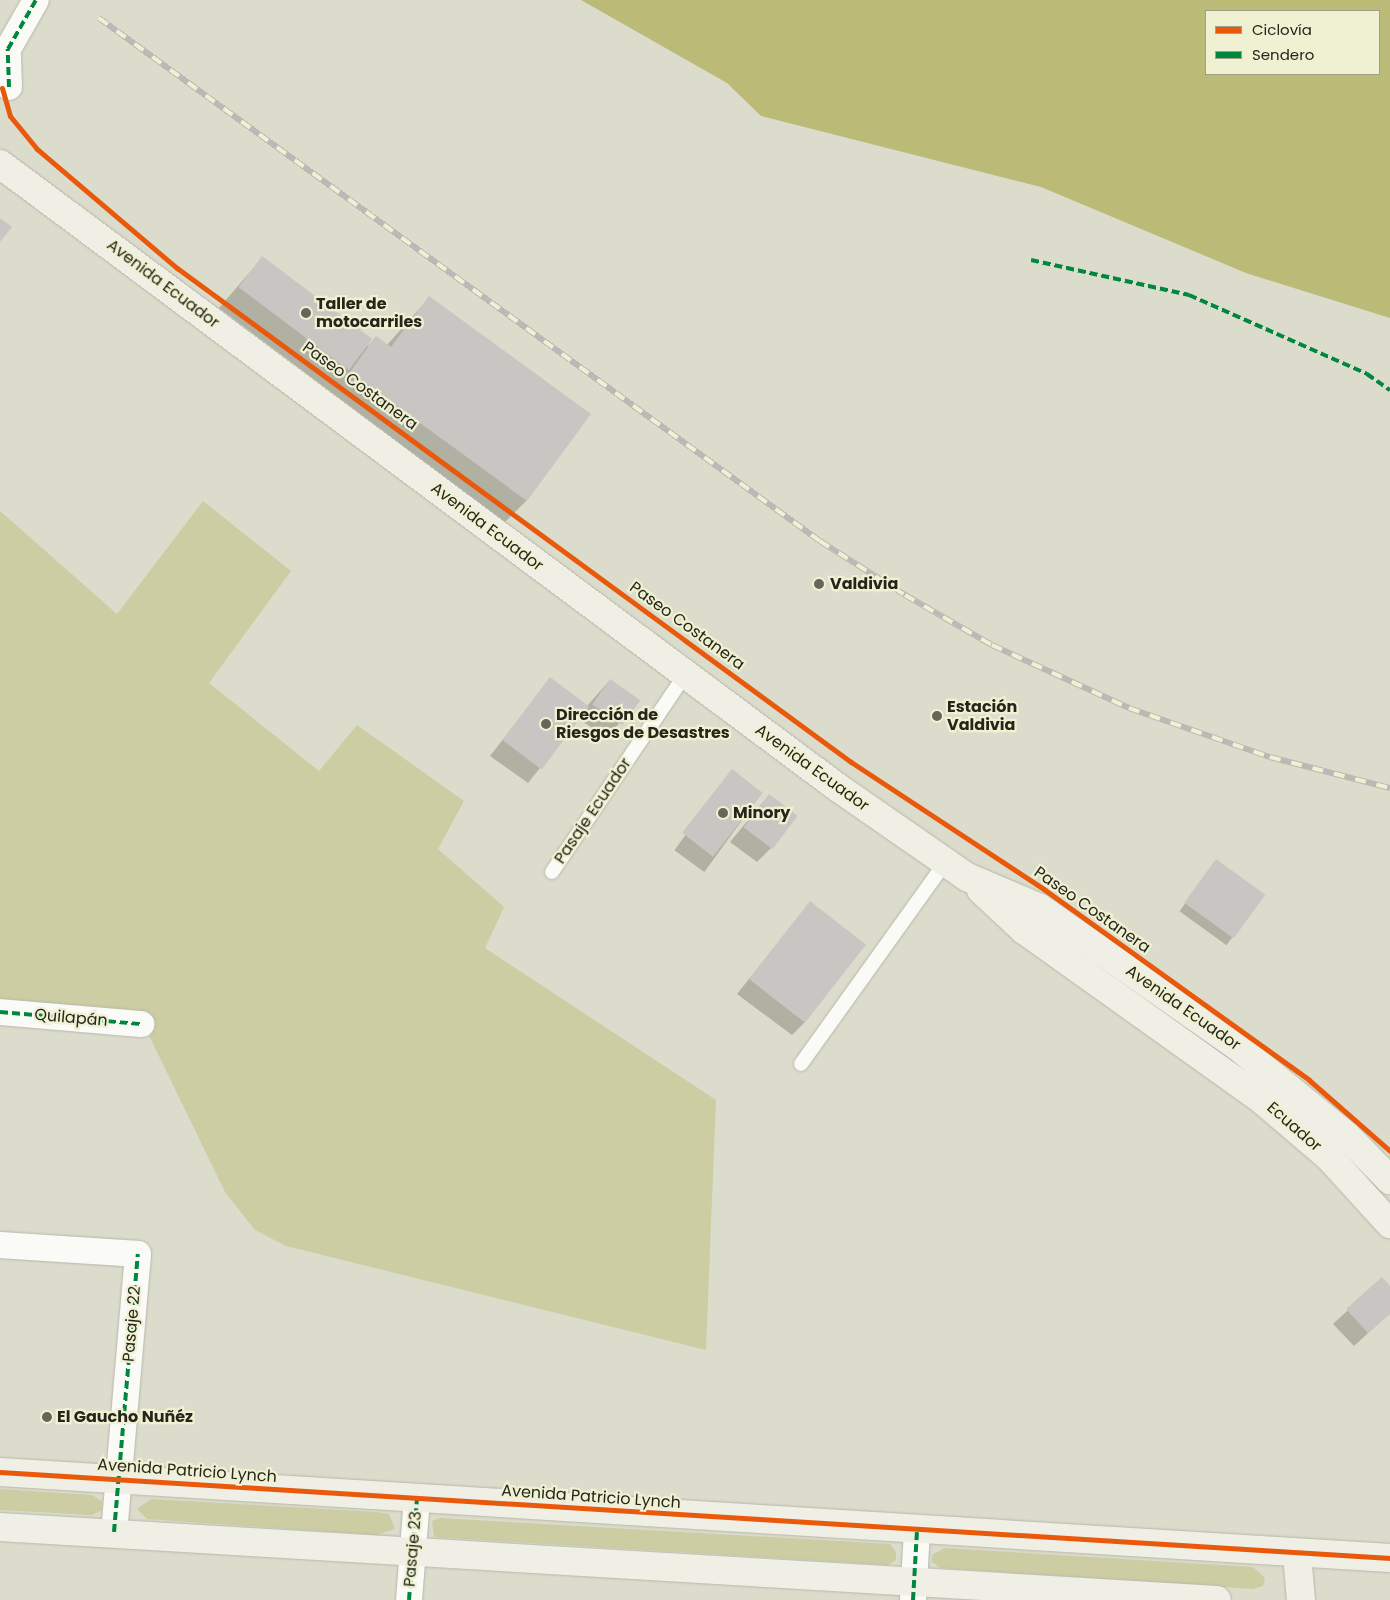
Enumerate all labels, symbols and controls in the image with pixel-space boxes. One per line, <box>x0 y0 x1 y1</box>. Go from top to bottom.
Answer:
legend <box>1205 10 1380 75</box>
text: Ciclovía <box>1252 19 1312 40</box>
text: Sendero <box>1252 44 1314 65</box>
street label: Avenida Ecuador <box>103 235 223 333</box>
place label: Taller de motocarriles <box>316 294 422 332</box>
marker: Taller de motocarriles <box>300 307 312 319</box>
street label: Paseo Costanera <box>299 338 421 434</box>
street label: Avenida Ecuador <box>427 478 547 576</box>
place label: Valdivia <box>830 574 898 594</box>
marker: Valdivia <box>812 577 826 591</box>
street label: Paseo Costanera <box>626 578 748 674</box>
place label: Estación Valdivia <box>947 697 1017 735</box>
place label: Dirección de Riesgos de Desastres <box>556 705 730 743</box>
marker: Estación Valdivia <box>931 710 943 722</box>
marker: Dirección de Riesgos de Desastres <box>540 718 552 730</box>
street label: Avenida Ecuador <box>751 720 873 816</box>
street label: Pasaje Ecuador <box>551 754 635 868</box>
place label: Minory <box>733 803 790 823</box>
marker: Minory <box>717 807 729 819</box>
street label: Paseo Costanera <box>1030 863 1154 957</box>
street label: Avenida Ecuador <box>1122 961 1244 1055</box>
street label: Quilapán <box>34 1005 108 1031</box>
street label: Ecuador <box>1263 1098 1325 1156</box>
street label: Pasaje 22 <box>119 1285 145 1363</box>
place label: El Gaucho Nuñéz <box>57 1407 193 1427</box>
marker: El Gaucho Nuñéz <box>41 1411 53 1423</box>
street label: Avenida Patricio Lynch <box>97 1455 277 1487</box>
street label: Avenida Patricio Lynch <box>501 1481 681 1513</box>
street label: Pasaje 23 <box>400 1510 426 1588</box>

